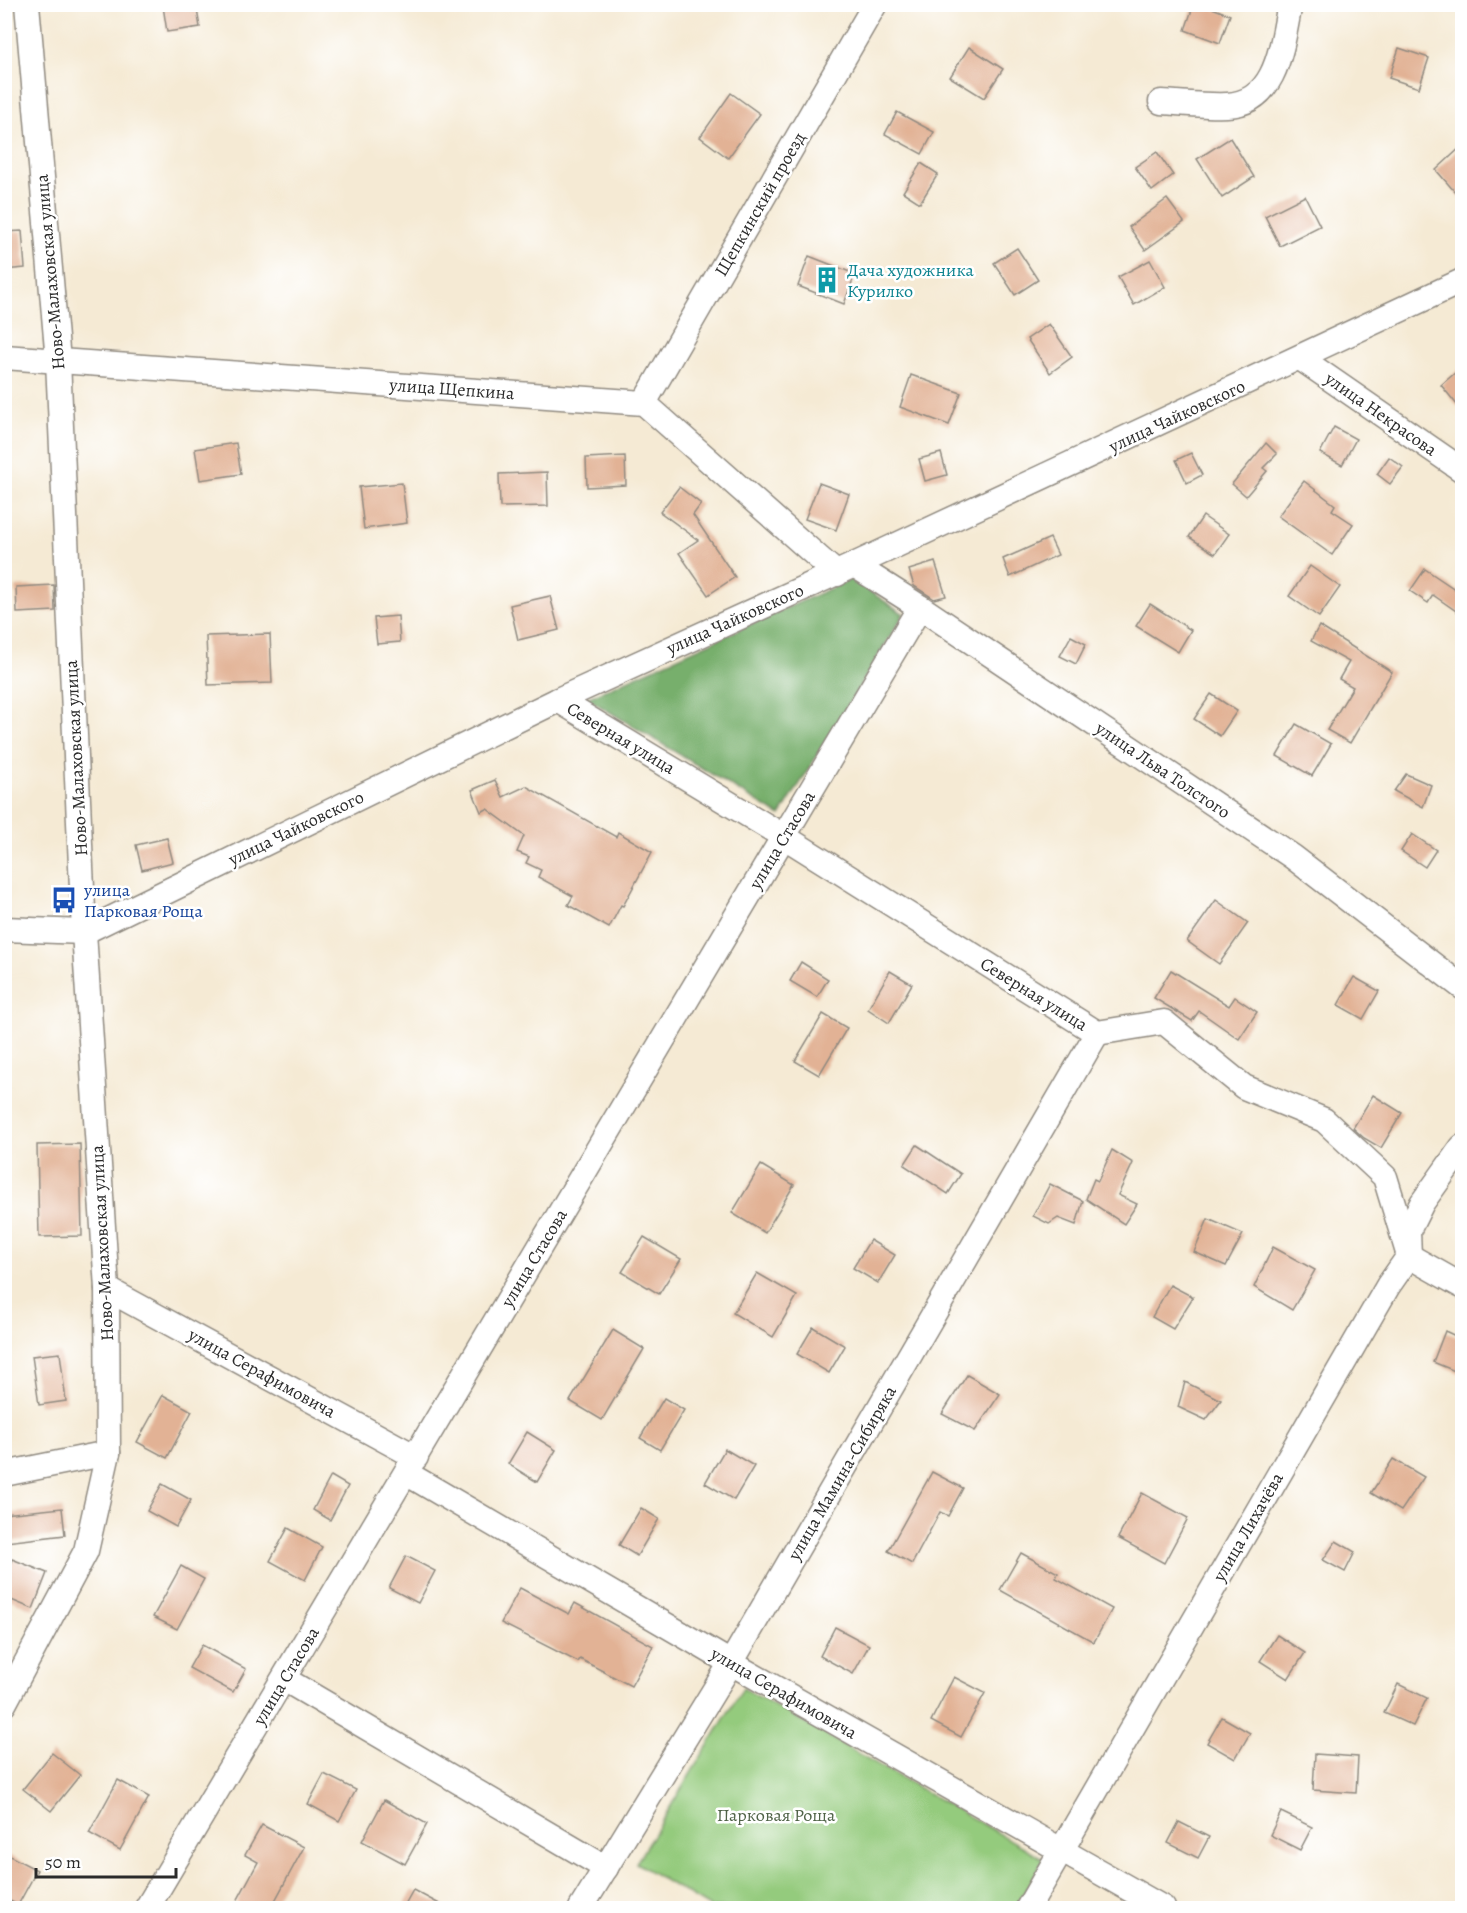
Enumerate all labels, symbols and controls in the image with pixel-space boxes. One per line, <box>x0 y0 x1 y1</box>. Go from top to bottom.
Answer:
street label: Щепкинский проезд <box>709 127 811 280</box>
street label: Ново-Малаховская улица <box>29 172 71 371</box>
place label: Дача художника Курилко <box>847 258 974 303</box>
building icon: Дача художника Курилко <box>812 265 842 295</box>
street label: улица Некрасова <box>1319 366 1442 462</box>
street label: улица Щепкина <box>388 373 516 405</box>
street label: улица Чайковского <box>1104 374 1249 459</box>
street label: улица Чайковского <box>662 578 807 660</box>
street label: Ново-Малаховская улица <box>59 659 93 857</box>
street label: Северная улица <box>562 696 680 780</box>
street label: улица Льва Толстого <box>1090 715 1235 824</box>
street label: улица Чайковского <box>223 785 368 872</box>
street label: улица Стасова <box>743 786 821 894</box>
place label: улица Парковая Роща <box>83 878 203 923</box>
bus stop icon: улица Парковая Роща <box>49 885 79 915</box>
street label: Северная улица <box>976 951 1093 1037</box>
street label: Ново-Малаховская улица <box>85 1144 119 1342</box>
street label: улица Стасова <box>495 1204 573 1312</box>
street label: улица Серафимовича <box>183 1322 341 1424</box>
street label: улица Мамина-Сибиряка <box>782 1381 902 1565</box>
street label: улица Лихачёва <box>1207 1468 1289 1587</box>
street label: улица Стасова <box>247 1622 325 1730</box>
street label: улица Серафимовича <box>706 1641 862 1745</box>
park label: Парковая Роща <box>717 1803 836 1827</box>
scale bar <box>36 1841 176 1879</box>
text: 50 m <box>45 1850 81 1874</box>

